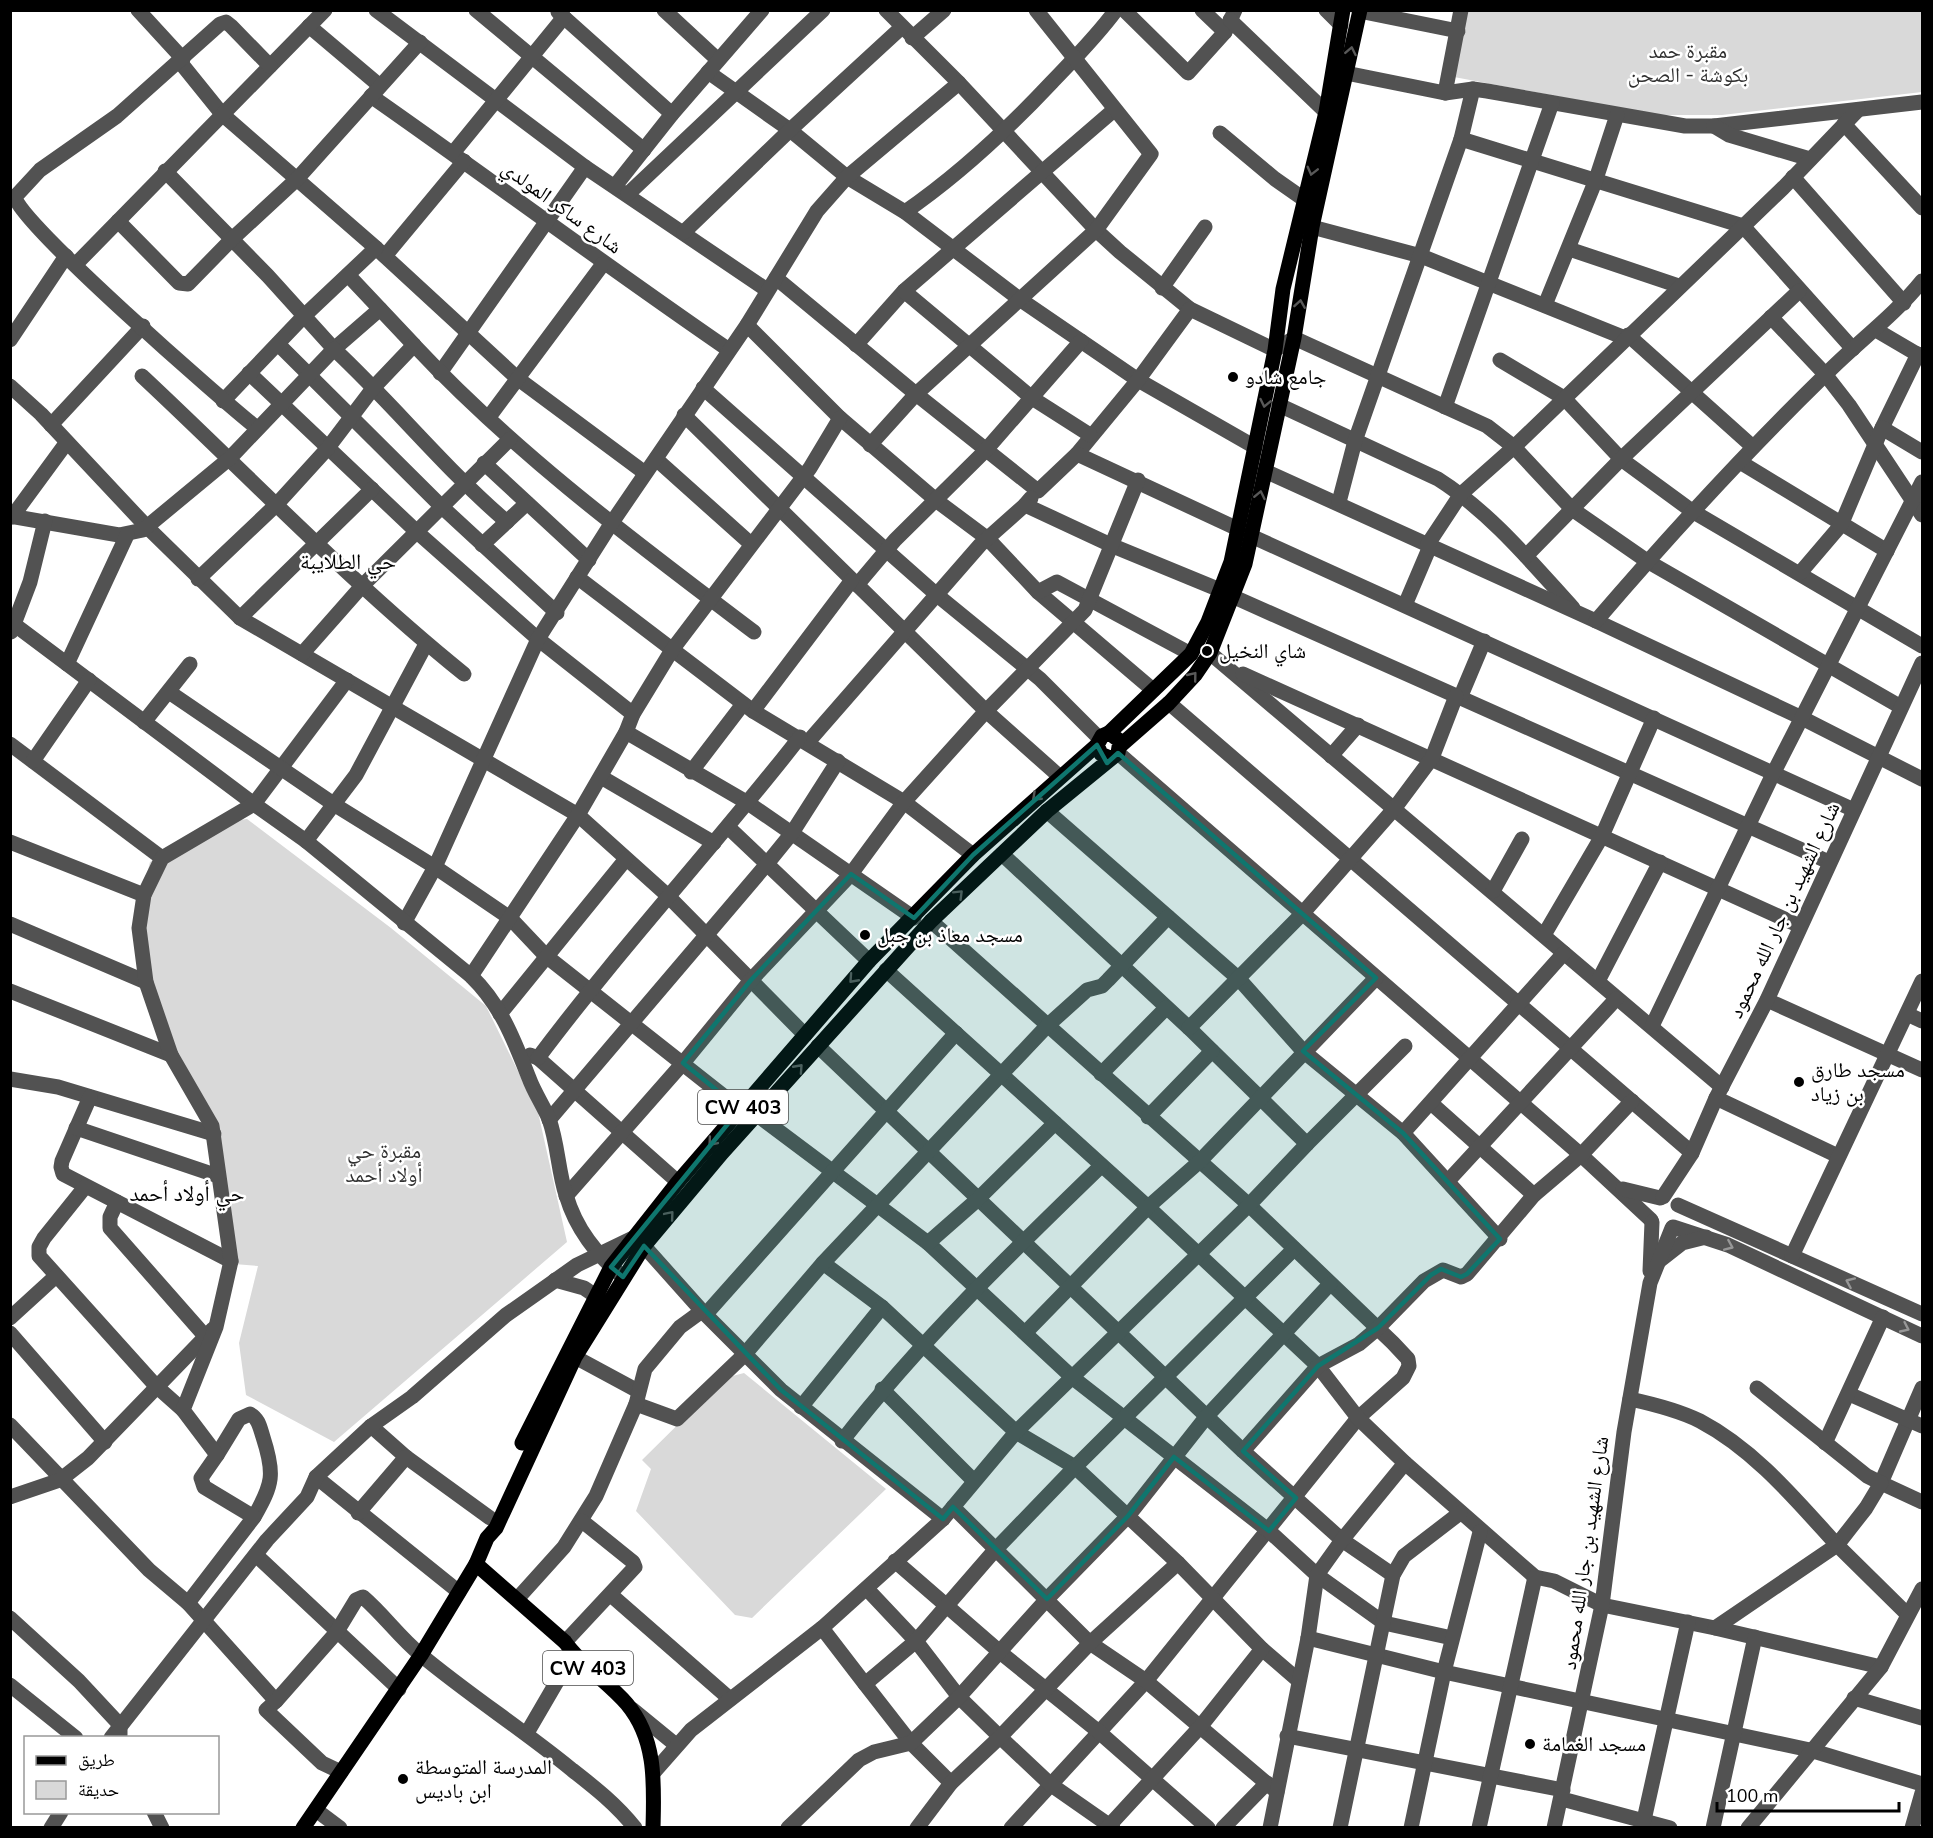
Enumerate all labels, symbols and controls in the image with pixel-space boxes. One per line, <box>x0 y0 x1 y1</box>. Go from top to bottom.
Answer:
park label: مقبرة حمد بكوشة - الصحن <box>1628 37 1748 89</box>
one-way arrow <box>1344 46 1357 56</box>
street label: شارع ساكر المولدي <box>495 154 628 262</box>
one-way arrow <box>1306 166 1319 176</box>
one-way arrow <box>1293 299 1305 308</box>
place label: جامع شادو <box>1245 363 1326 391</box>
marker: جامع شادو <box>1226 370 1240 384</box>
one-way arrow <box>1259 398 1272 408</box>
one-way arrow <box>1253 490 1266 500</box>
district label: حي الطلايبة <box>300 547 396 579</box>
place label: شاي النخيل <box>1219 637 1306 667</box>
marker: شاي النخيل <box>1200 644 1214 658</box>
one-way arrow <box>1186 672 1197 683</box>
one-way arrow <box>1033 790 1043 801</box>
street label: شارع الشهيد بن جار الله محمود <box>1722 797 1846 1023</box>
one-way arrow <box>952 890 963 901</box>
place label: مسجد معاذ بن جبل <box>877 921 1023 949</box>
marker: مسجد معاذ بن جبل <box>858 928 872 942</box>
one-way arrow <box>850 971 861 982</box>
place label: مسجد طارق بن زياد <box>1811 1056 1905 1108</box>
one-way arrow <box>792 1064 803 1075</box>
marker: مسجد طارق بن زياد <box>1792 1075 1806 1089</box>
road number: CW 403 <box>698 1090 788 1124</box>
one-way arrow <box>708 1135 719 1146</box>
park label: مقبرة حي أولاد أحمد <box>346 1137 422 1189</box>
district label: حي أولاد أحمد <box>129 1179 245 1211</box>
one-way arrow <box>663 1211 674 1222</box>
one-way arrow <box>1722 1239 1733 1251</box>
one-way arrow <box>1845 1277 1856 1289</box>
one-way arrow <box>1899 1320 1910 1332</box>
street label: شارع الشهيد بن جار الله محمود <box>1555 1434 1615 1672</box>
road number: CW 403 <box>543 1651 633 1685</box>
place label: مسجد الغمامة <box>1542 1730 1646 1758</box>
legend <box>24 1736 219 1814</box>
marker: مسجد الغمامة <box>1523 1737 1537 1751</box>
text: طريق <box>78 1748 115 1772</box>
place label: المدرسة المتوسطة ابن باديس <box>415 1753 552 1805</box>
marker: المدرسة المتوسطة ابن باديس <box>396 1772 410 1786</box>
scale bar <box>1717 1775 1898 1813</box>
text: حديقة <box>78 1778 119 1802</box>
text: 100 m <box>1726 1784 1778 1808</box>

